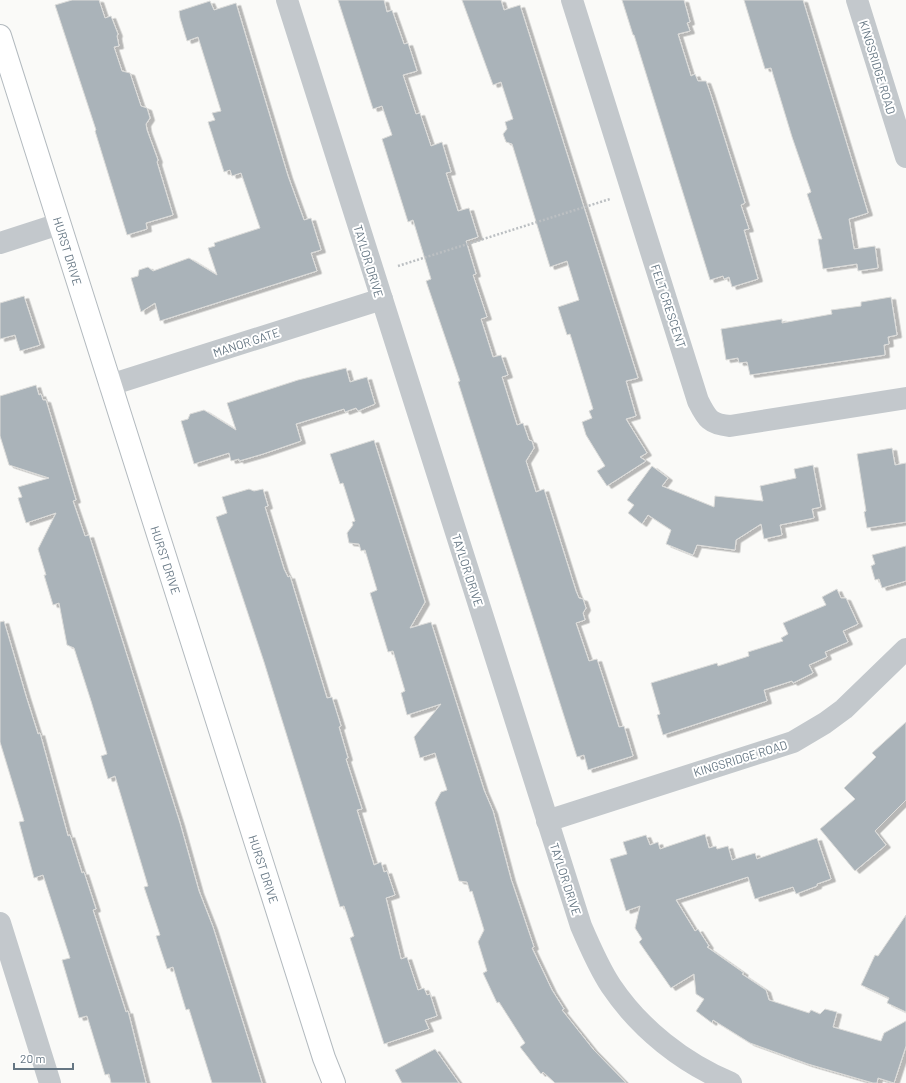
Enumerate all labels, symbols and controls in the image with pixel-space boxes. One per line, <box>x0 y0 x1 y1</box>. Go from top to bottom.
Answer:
street label: KINGSRIDGE ROAD <box>857 18 899 116</box>
street label: HURST DRIVE <box>51 215 85 287</box>
street label: TAYLOR DRIVE <box>351 223 387 299</box>
street label: FELT CRESCENT <box>649 262 689 350</box>
street label: MANOR GATE <box>211 325 281 359</box>
street label: HURST DRIVE <box>148 524 184 596</box>
street label: TAYLOR DRIVE <box>450 532 486 608</box>
street label: KINGSRIDGE ROAD <box>691 737 789 779</box>
street label: HURST DRIVE <box>246 833 282 905</box>
street label: TAYLOR DRIVE <box>548 841 584 917</box>
scale bar <box>14 1045 73 1071</box>
text: 20 m <box>20 1051 46 1065</box>

